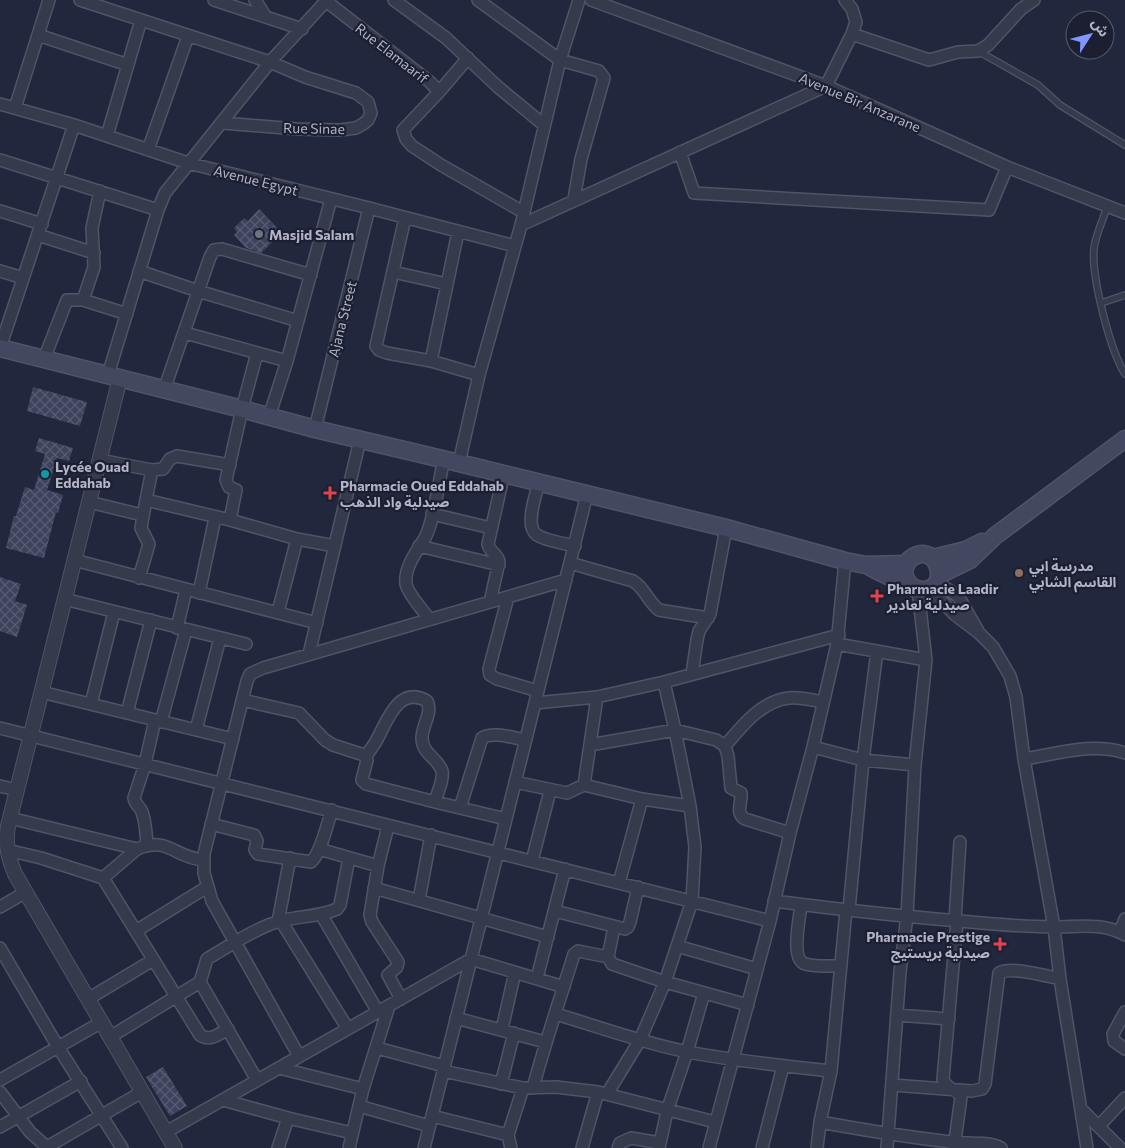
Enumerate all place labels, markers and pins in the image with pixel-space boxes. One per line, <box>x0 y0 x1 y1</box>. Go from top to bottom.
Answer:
place label: Masjid Salam <box>269 226 354 243</box>
marker: Masjid Salam <box>253 228 265 240</box>
place label: Lycée Ouad Eddahab <box>55 458 129 491</box>
marker: Lycée Ouad Eddahab <box>39 468 51 480</box>
place label: Pharmacie Oued Eddahab صيدلية واد الذهب <box>340 477 504 510</box>
marker: Pharmacie Oued Eddahab صيدلية واد الذهب <box>324 487 336 499</box>
place label: مدرسة ابي القاسم الشابي <box>1029 557 1117 593</box>
marker: مدرسة ابي القاسم الشابي <box>1013 567 1025 579</box>
place label: Pharmacie Laadir صيدلية لعادير <box>886 580 999 614</box>
marker: Pharmacie Laadir صيدلية لعادير <box>871 590 883 602</box>
place label: Pharmacie Prestige صيدلية بريستيج <box>866 928 990 963</box>
marker: Pharmacie Prestige صيدلية بريستيج <box>994 938 1006 950</box>

